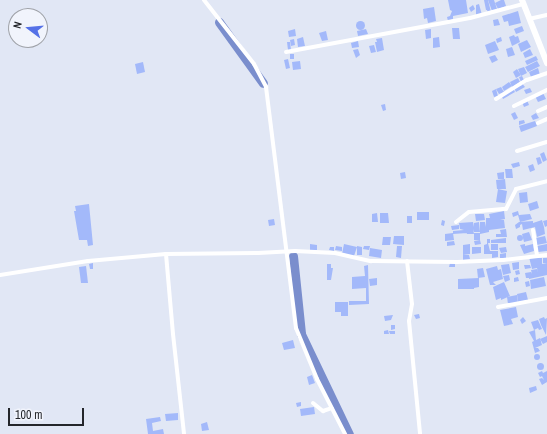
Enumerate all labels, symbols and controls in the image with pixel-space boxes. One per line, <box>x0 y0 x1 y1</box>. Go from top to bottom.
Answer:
north arrow <box>8 8 48 48</box>
text: N <box>10 20 25 30</box>
scale bar <box>10 400 86 426</box>
text: 100 m <box>15 407 42 423</box>

